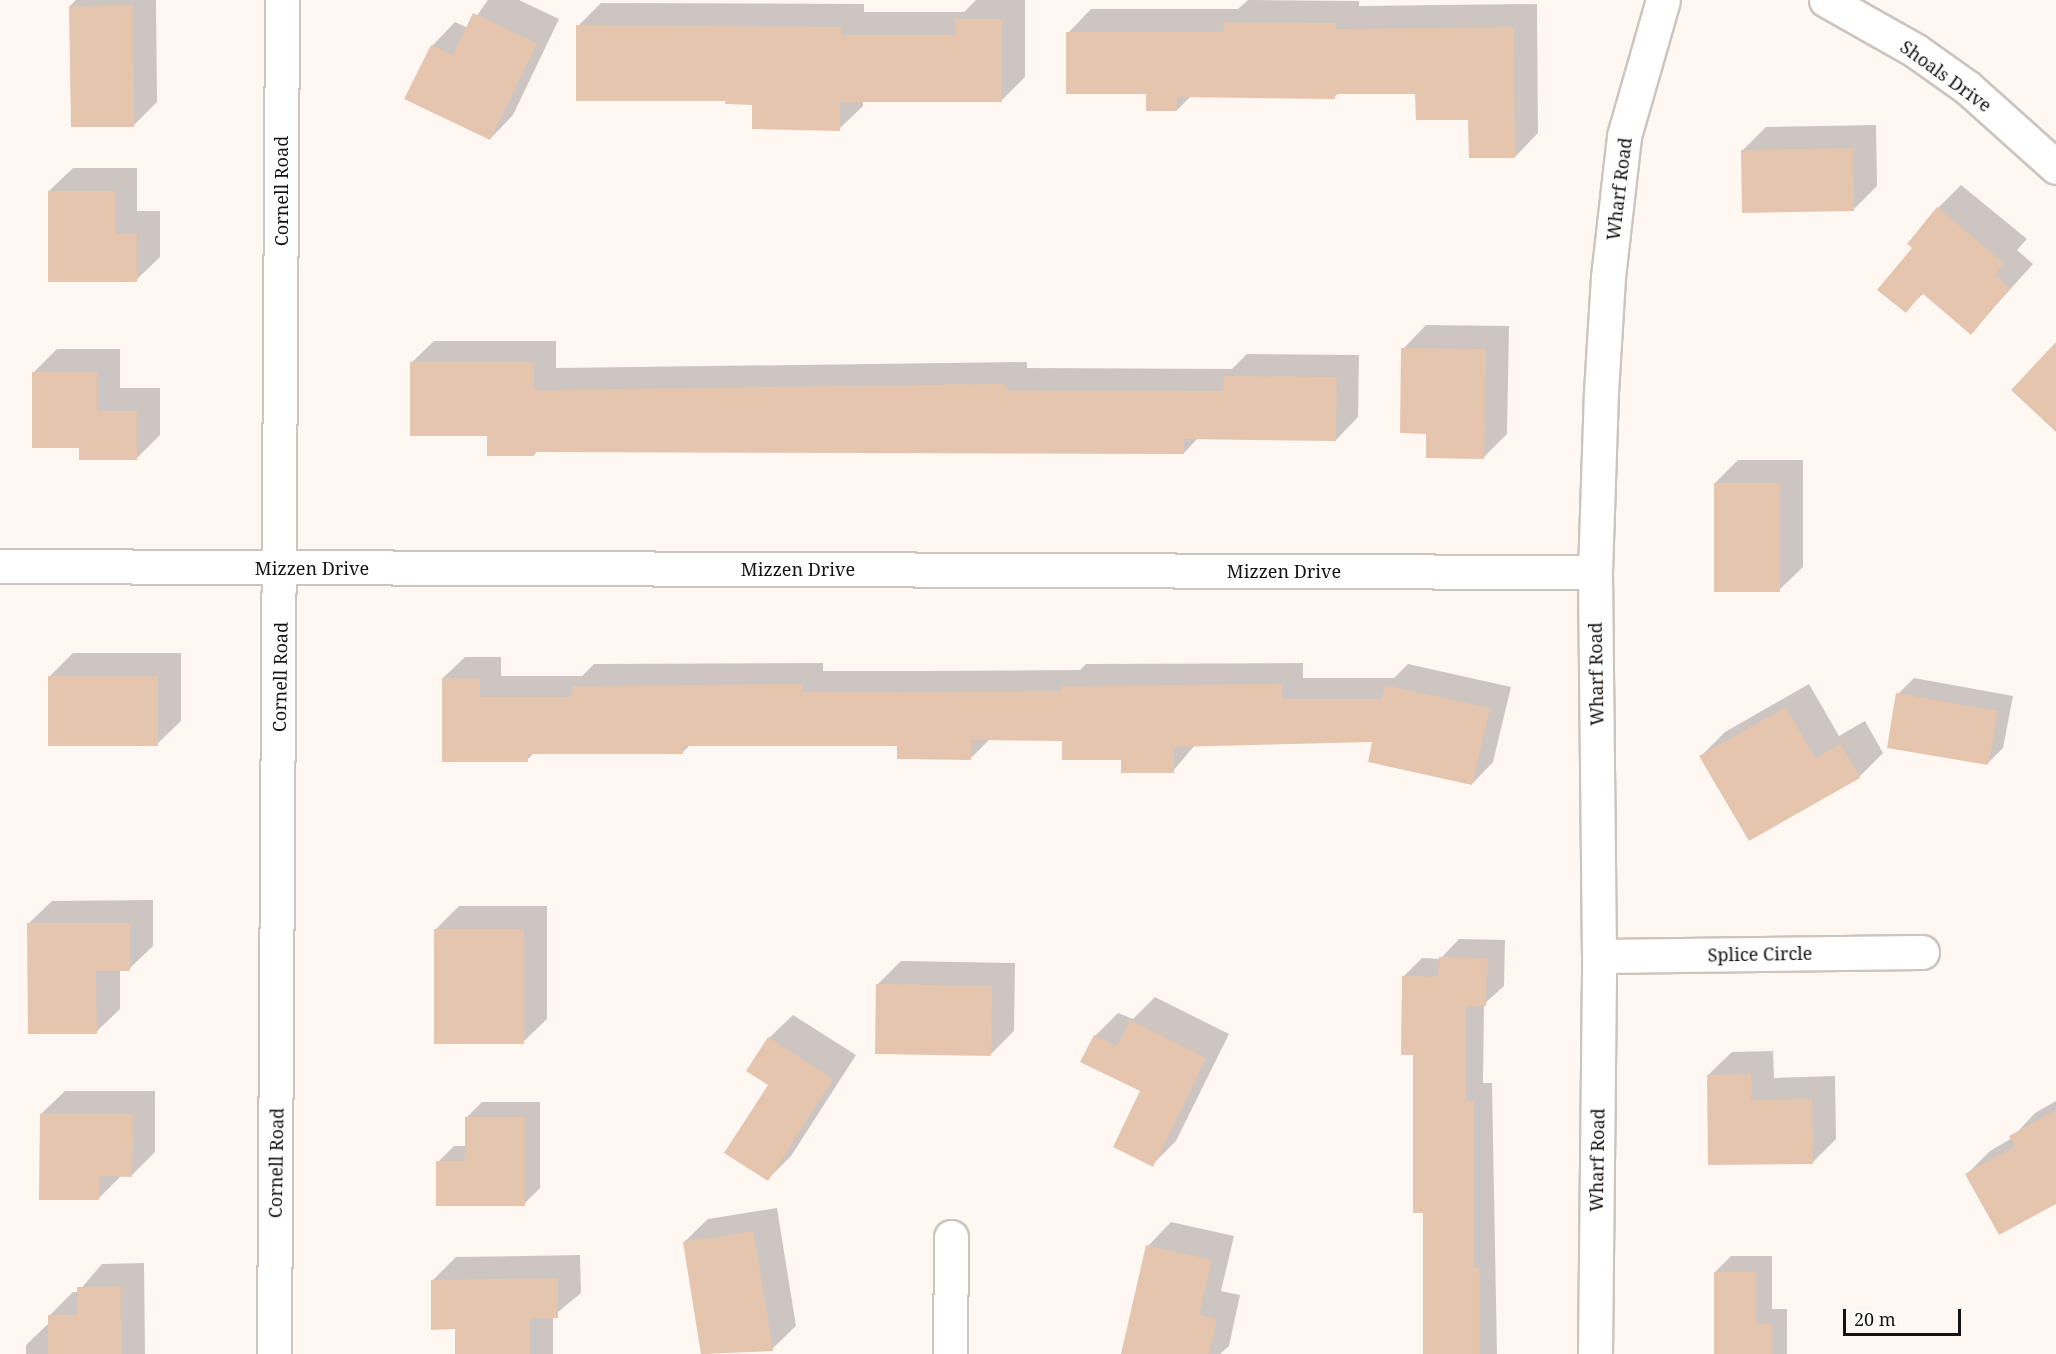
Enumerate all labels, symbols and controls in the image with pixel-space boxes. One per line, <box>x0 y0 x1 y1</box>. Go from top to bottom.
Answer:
street label: Shoals Drive <box>1896 36 1996 116</box>
street label: Cornell Road <box>270 136 292 246</box>
street label: Wharf Road <box>1602 136 1636 242</box>
street label: Mizzen Drive <box>255 557 369 579</box>
street label: Mizzen Drive <box>741 558 855 580</box>
street label: Mizzen Drive <box>1227 560 1341 582</box>
street label: Cornell Road <box>268 622 292 732</box>
street label: Wharf Road <box>1584 622 1608 726</box>
street label: Splice Circle <box>1707 942 1813 966</box>
street label: Cornell Road <box>264 1108 288 1218</box>
street label: Wharf Road <box>1585 1108 1609 1212</box>
scale bar <box>1846 1297 1964 1335</box>
text: 20 m <box>1854 1307 1896 1331</box>

